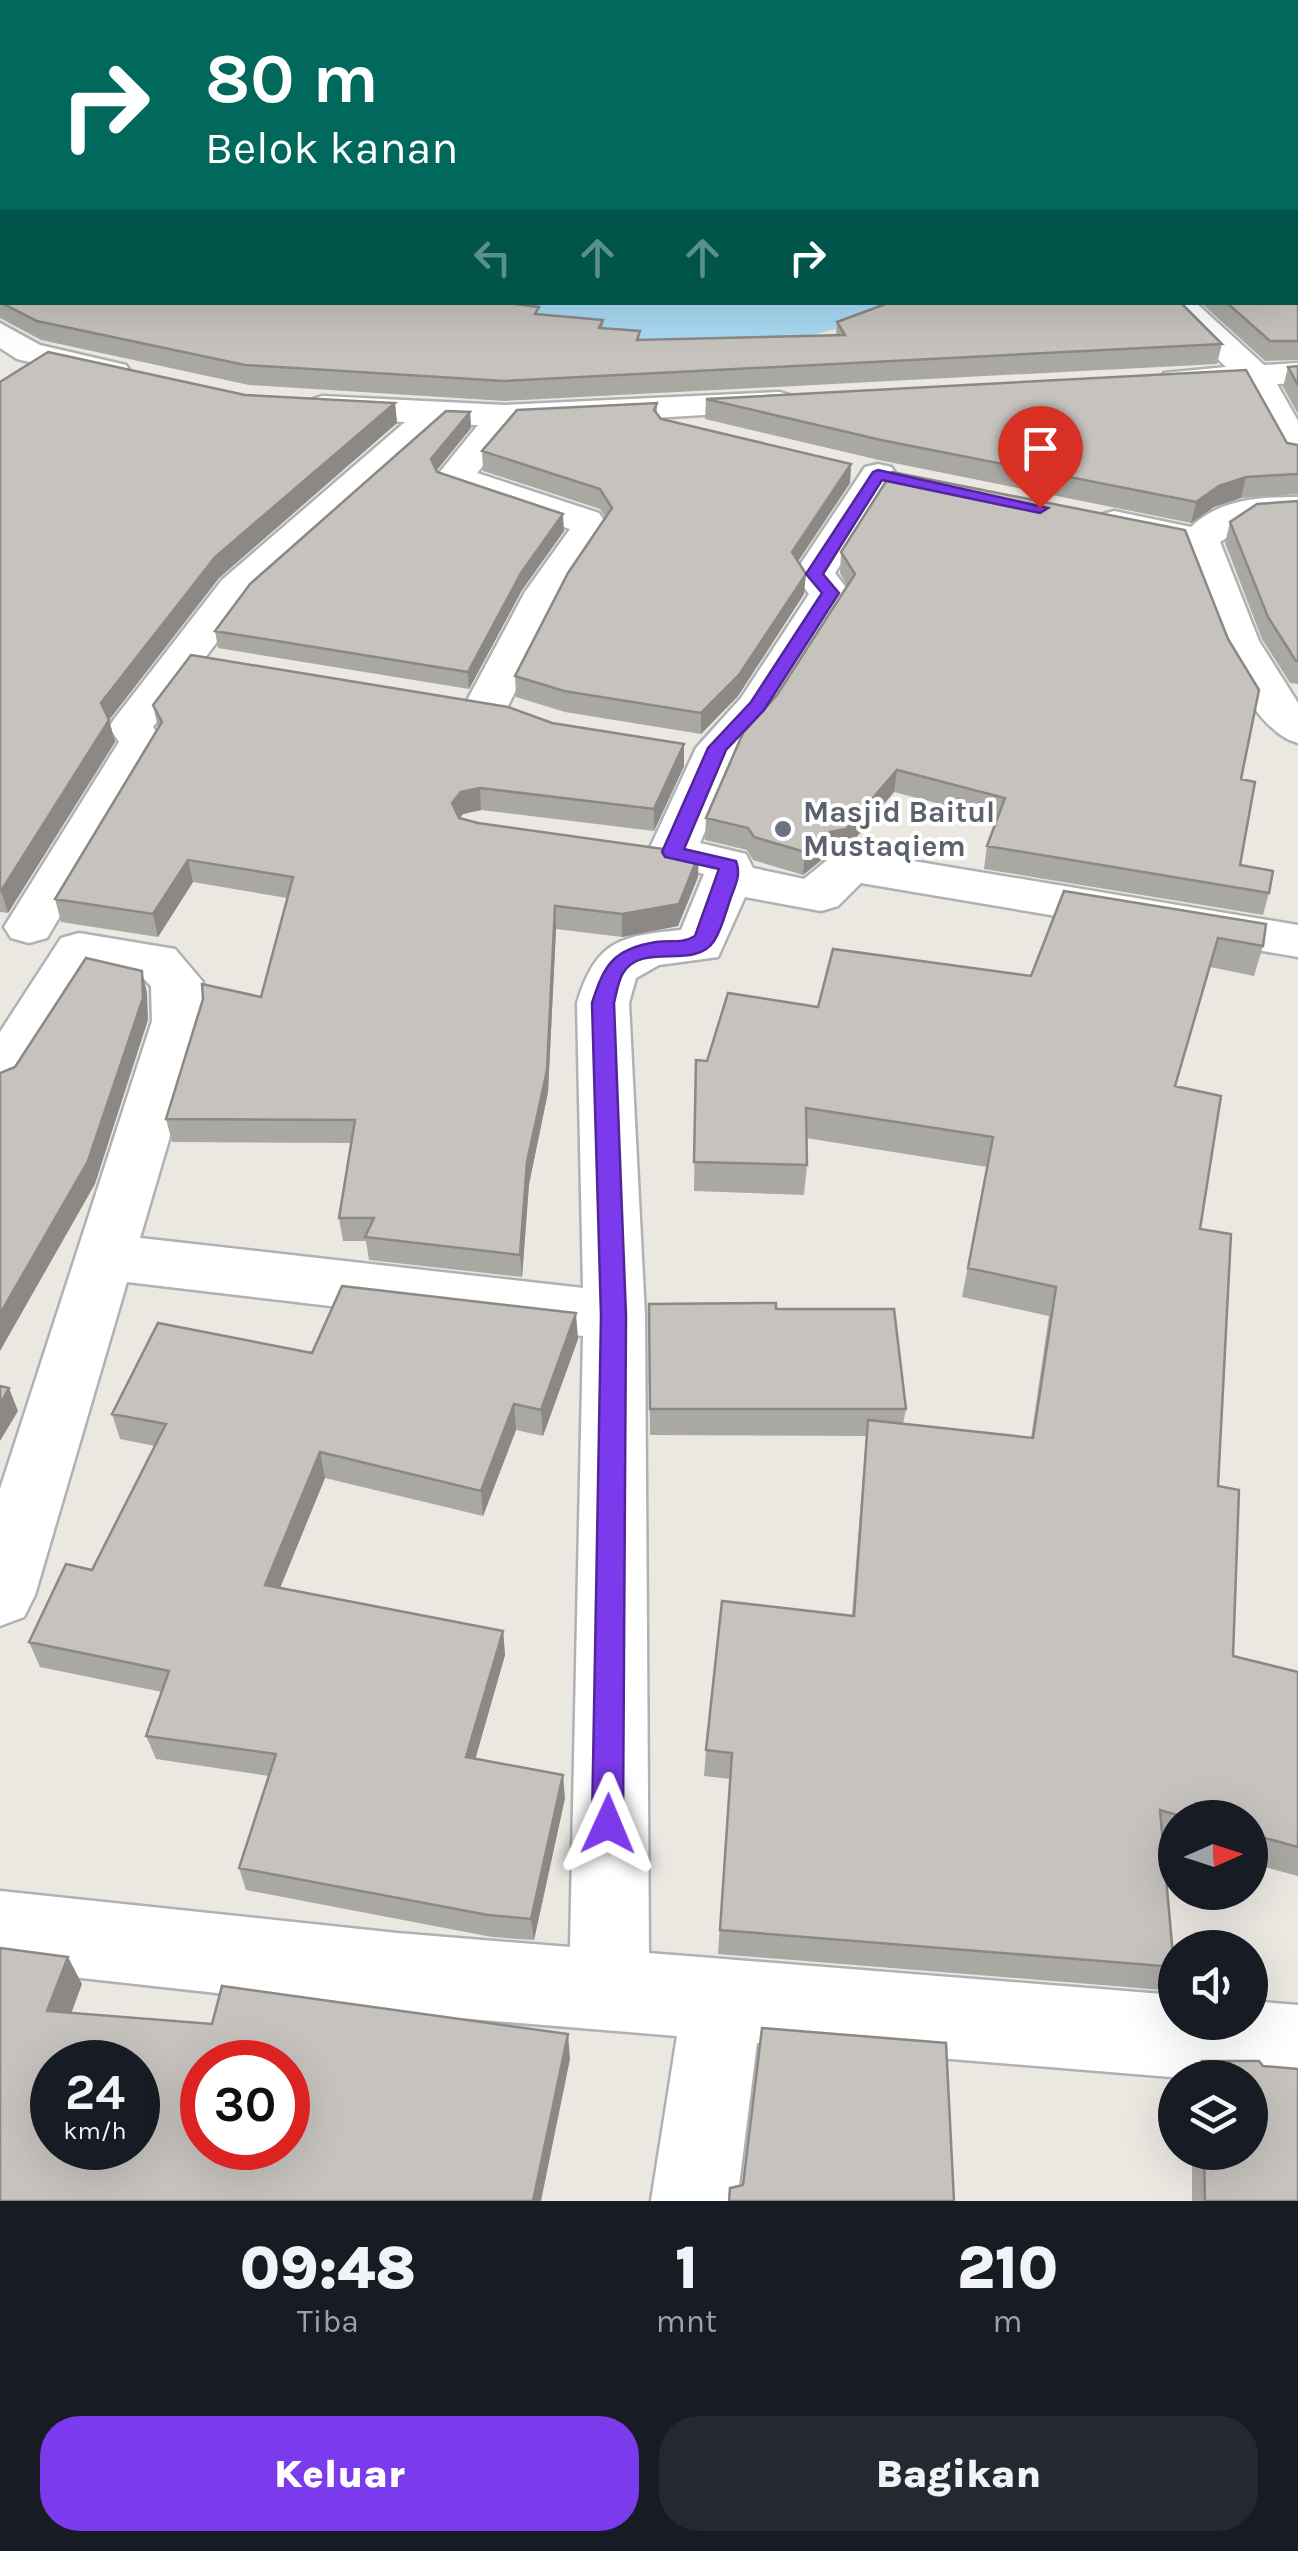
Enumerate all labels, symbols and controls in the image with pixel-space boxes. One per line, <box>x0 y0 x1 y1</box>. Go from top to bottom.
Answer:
text: 80 m <box>205 38 379 120</box>
icon: right <box>40 40 170 170</box>
text: Belok kanan <box>205 122 459 174</box>
icon: left <box>465 230 520 285</box>
icon: ahead <box>570 230 625 285</box>
icon: ahead <box>675 230 730 285</box>
icon: right <box>780 230 835 285</box>
pin <box>998 406 1083 509</box>
icon: arrive <box>1013 421 1068 476</box>
place label: Masjid Baitul Mustaqiem <box>803 794 995 864</box>
marker: Masjid Baitul Mustaqiem <box>772 818 794 840</box>
position arrow <box>556 1772 660 1876</box>
north arrow <box>1158 1800 1268 1910</box>
map controls <box>1158 1800 1268 2170</box>
button: sound <box>1158 1930 1268 2040</box>
speed limit sign: 30 <box>180 2040 310 2170</box>
button: layers <box>1158 2060 1268 2170</box>
text: 24 <box>65 2063 125 2122</box>
text: km/h <box>63 2116 127 2145</box>
text: 09:48 <box>240 2233 416 2303</box>
text: 1 <box>675 2233 698 2303</box>
text: 210 <box>957 2233 1058 2303</box>
text: Tiba <box>297 2303 359 2340</box>
text: mnt <box>656 2303 717 2340</box>
text: m <box>993 2303 1023 2340</box>
button: Keluar <box>40 2416 639 2531</box>
button: Bagikan <box>659 2416 1258 2531</box>

